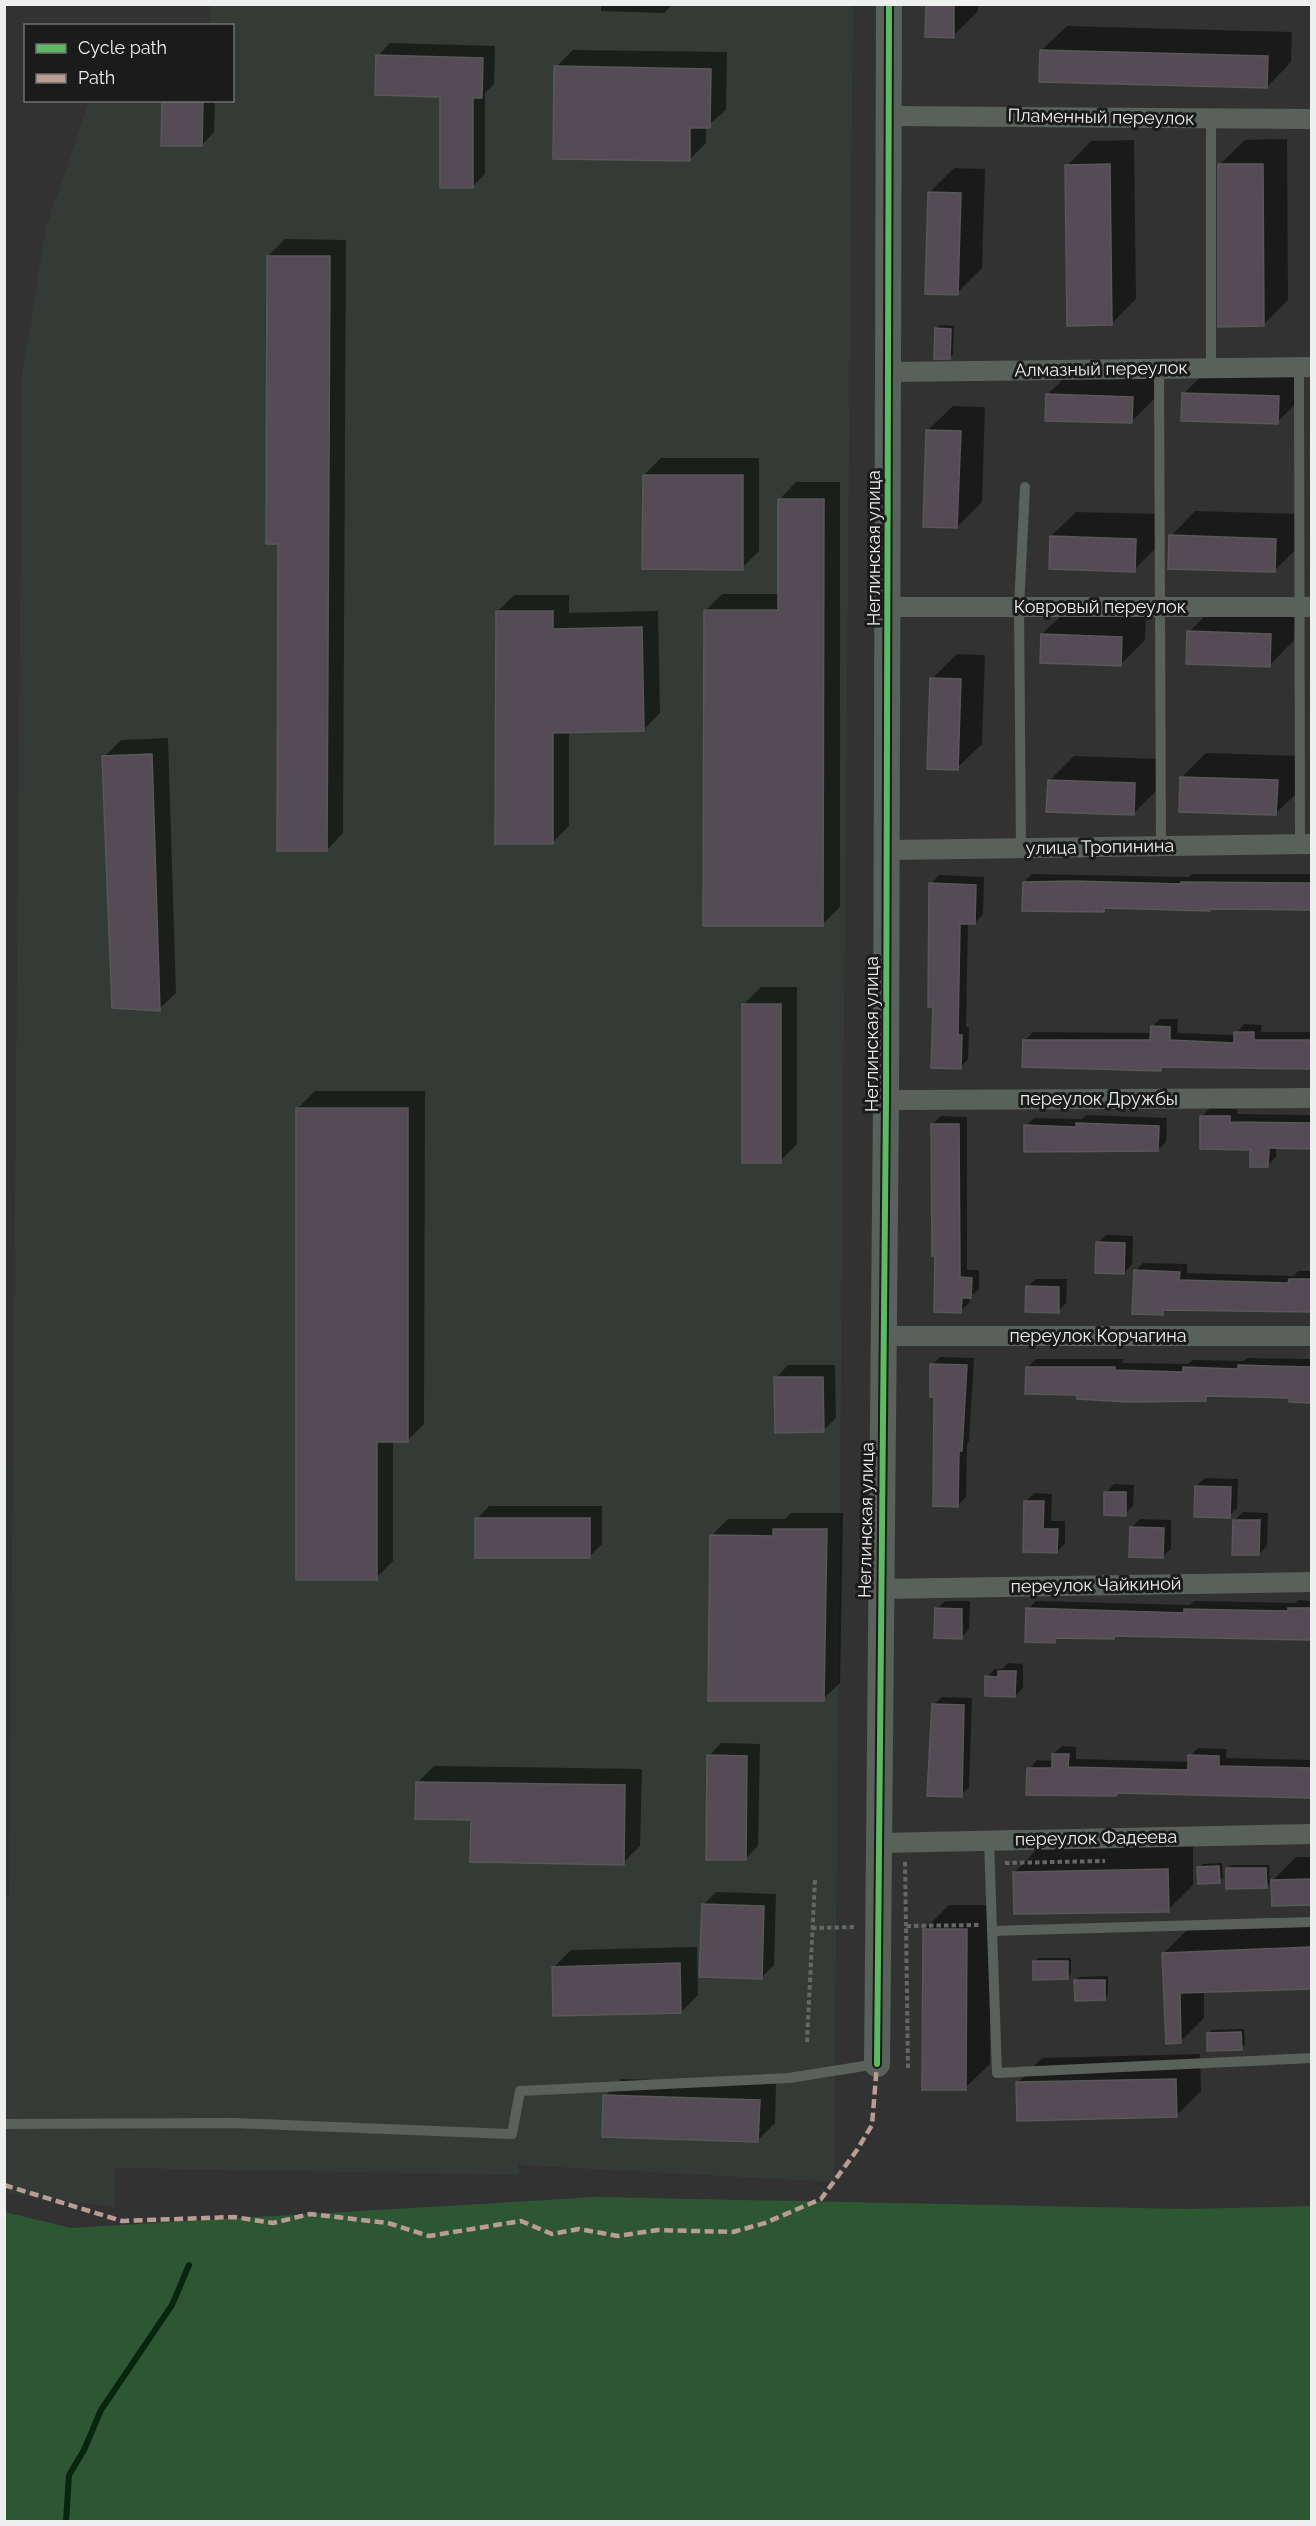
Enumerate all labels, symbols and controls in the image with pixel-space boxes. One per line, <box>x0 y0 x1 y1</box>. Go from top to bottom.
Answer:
legend <box>24 24 234 102</box>
text: Cycle path <box>78 37 167 58</box>
text: Path <box>78 67 115 88</box>
street label: Пламенный переулок <box>1007 104 1195 129</box>
street label: Алмазный переулок <box>1014 356 1188 381</box>
street label: Неглинская улица <box>863 470 884 626</box>
street label: Ковровый переулок <box>1014 596 1186 617</box>
street label: улица Тропинина <box>1026 835 1174 858</box>
street label: Неглинская улица <box>861 956 882 1112</box>
street label: переулок Дружбы <box>1020 1088 1178 1109</box>
street label: переулок Корчагина <box>1010 1325 1186 1346</box>
street label: Неглинская улица <box>854 1442 877 1598</box>
street label: переулок Чайкиной <box>1010 1573 1182 1596</box>
street label: переулок Фадеева <box>1015 1826 1177 1849</box>

